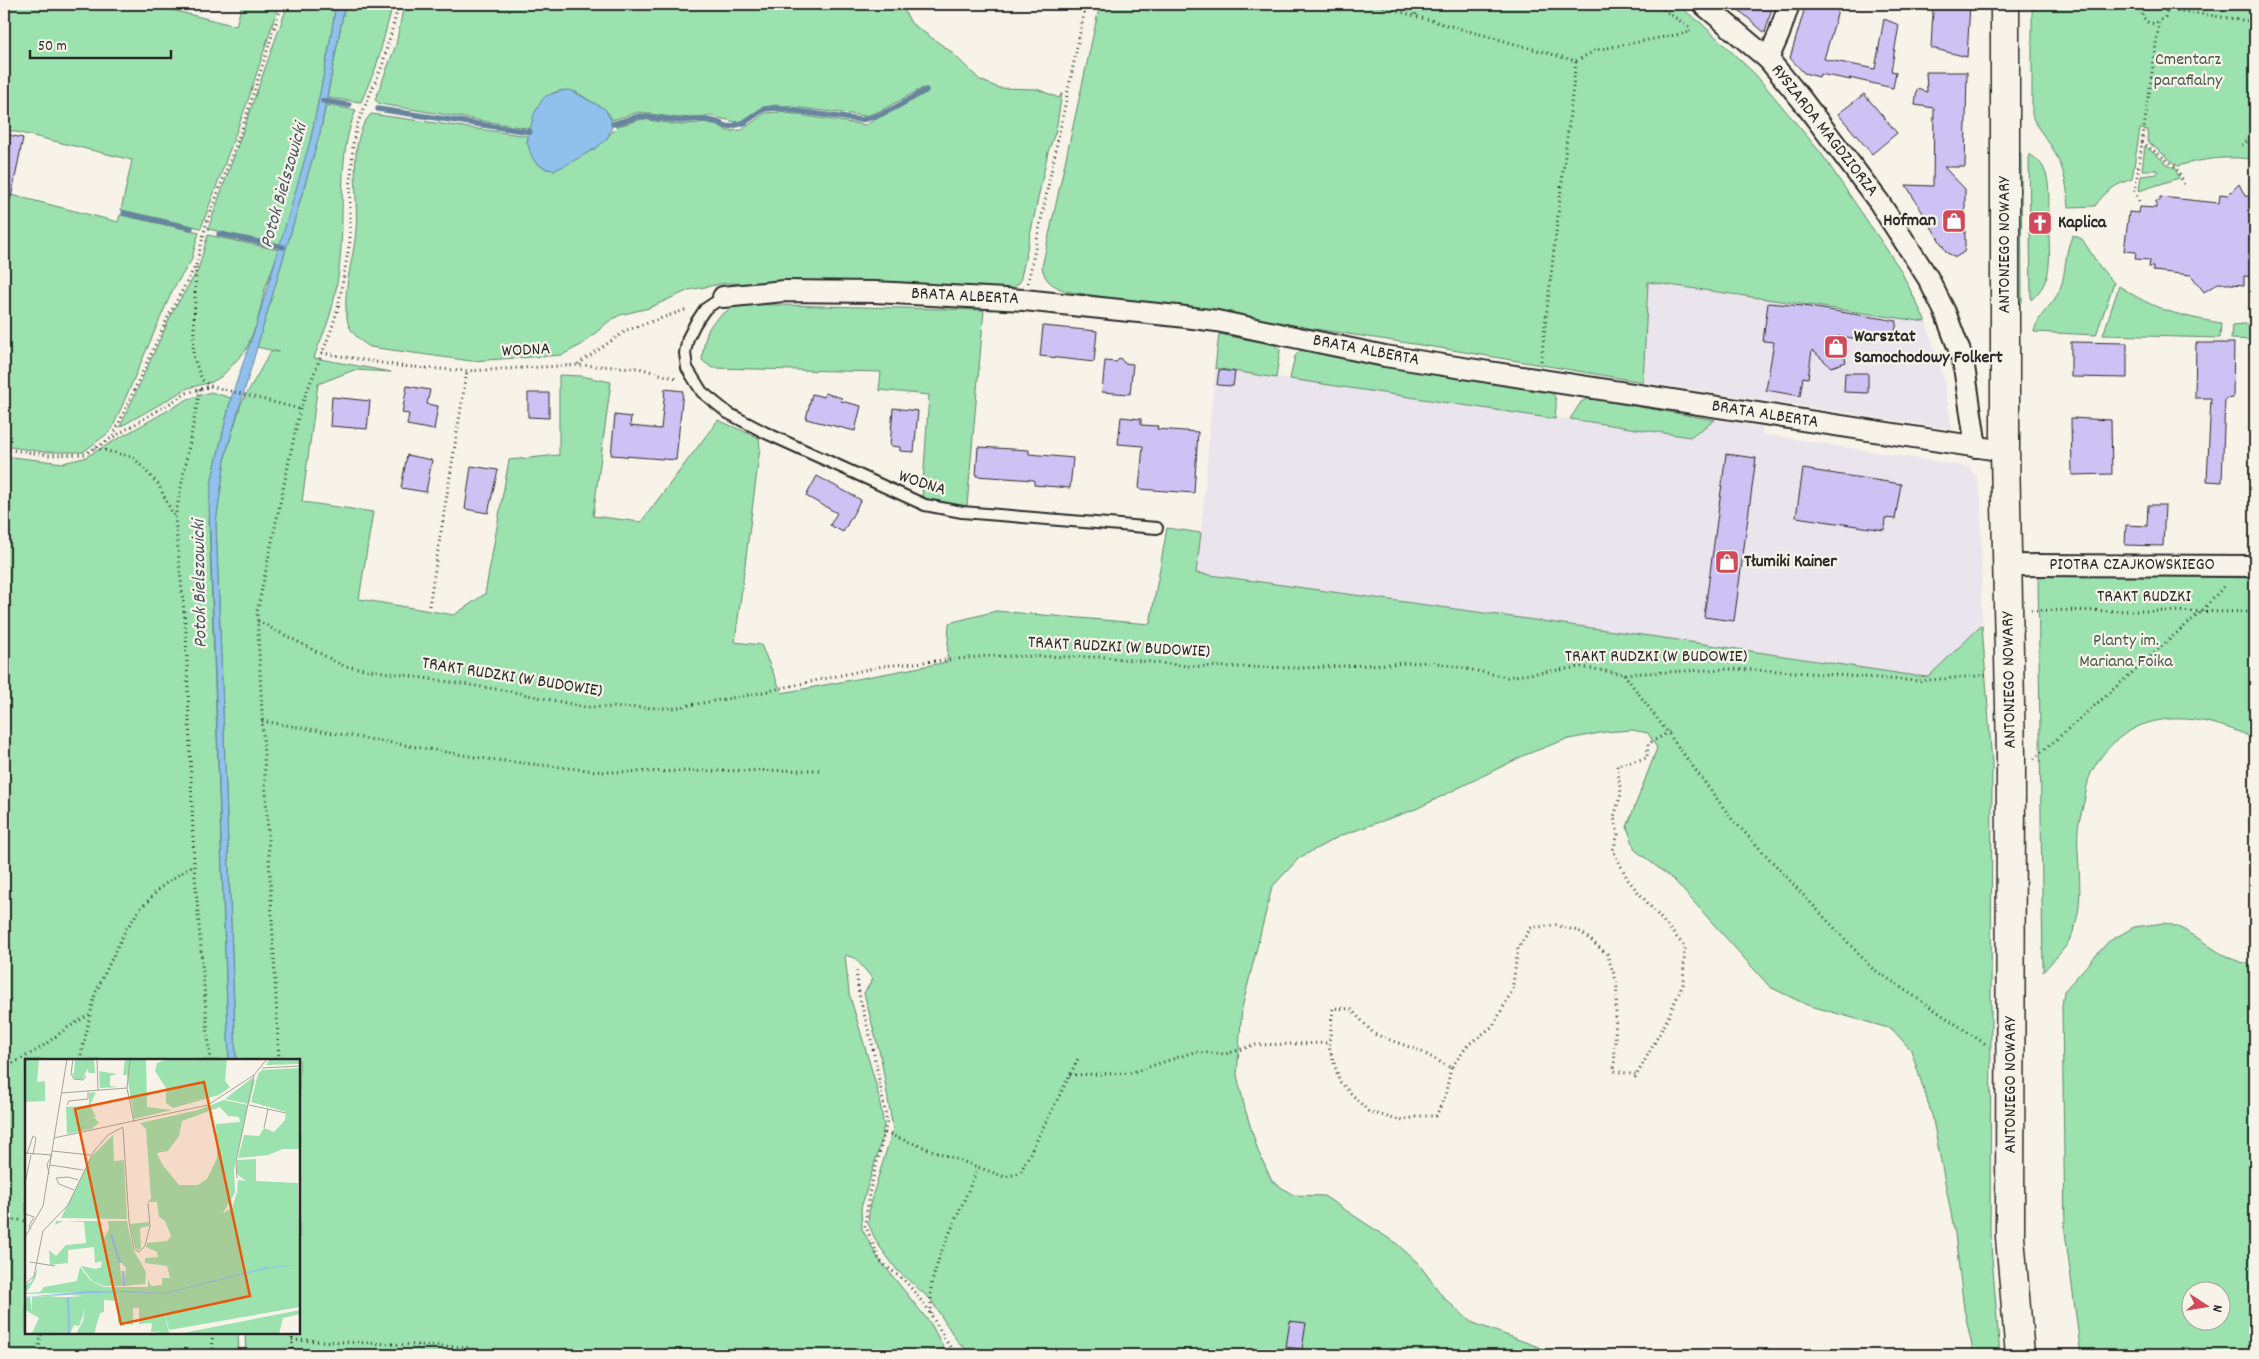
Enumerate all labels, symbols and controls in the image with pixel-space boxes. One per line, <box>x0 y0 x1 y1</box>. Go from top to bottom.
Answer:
scale bar <box>30 28 171 60</box>
text: 50 m <box>38 36 67 58</box>
park label: Cmentarz parafialny <box>2154 48 2223 94</box>
street label: RYSZARDA MAGDZIORZA <box>1764 59 1884 203</box>
water label: Potok Bielszowicki <box>254 117 317 251</box>
street label: ANTONIEGO NOWARY <box>1993 175 2018 314</box>
shop icon: Hofman <box>1941 208 1967 234</box>
place label: Hofman <box>1883 209 1936 234</box>
church icon: Kaplica <box>2027 210 2053 236</box>
place label: Kaplica <box>2058 211 2107 236</box>
street label: BRATA ALBERTA <box>910 282 1020 312</box>
place label: Warsztat Samochodowy Folkert <box>1854 325 2003 371</box>
street label: BRATA ALBERTA <box>1311 328 1422 374</box>
shop icon: Warsztat Samochodowy Folkert <box>1823 334 1849 360</box>
street label: WODNA <box>501 337 551 365</box>
street label: BRATA ALBERTA <box>1710 394 1820 436</box>
street label: WODNA <box>895 465 949 503</box>
water label: Potok Bielszowicki <box>186 516 216 648</box>
shop icon: Tłumiki Kainer <box>1714 549 1740 575</box>
place label: Tłumiki Kainer <box>1744 550 1837 575</box>
street label: PIOTRA CZAJKOWSKIEGO <box>2049 553 2215 578</box>
street label: TRAKT RUDZKI <box>2097 585 2191 610</box>
street label: ANTONIEGO NOWARY <box>1996 610 2024 749</box>
park label: Planty im. Mariana Foika <box>2079 629 2173 675</box>
street label: TRAKT RUDZKI (W BUDOWIE) <box>1027 631 1211 665</box>
street label: TRAKT RUDZKI (W BUDOWIE) <box>1565 645 1747 670</box>
street label: TRAKT RUDZKI (W BUDOWIE) <box>420 651 604 705</box>
street label: ANTONIEGO NOWARY <box>1999 1015 2024 1154</box>
inset map <box>25 1059 300 1334</box>
north arrow <box>2182 1282 2232 1332</box>
text: N <box>2206 1303 2227 1314</box>

